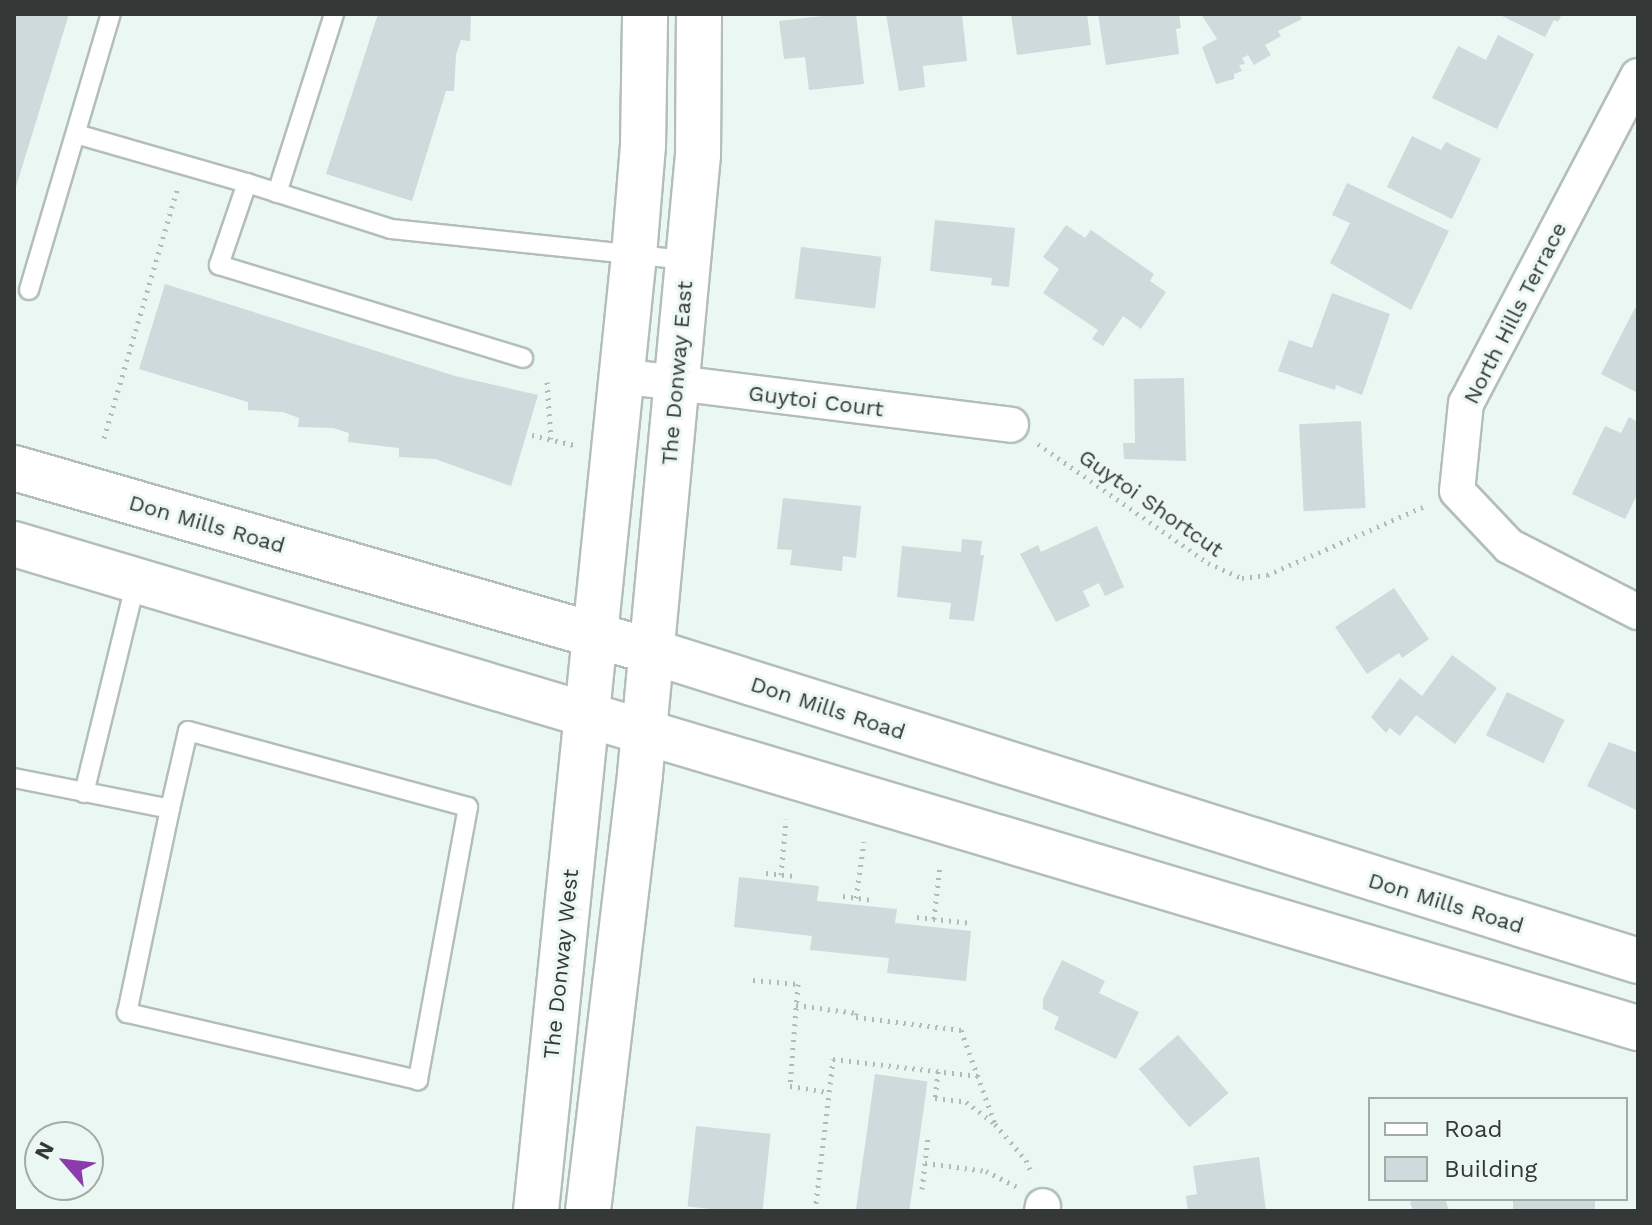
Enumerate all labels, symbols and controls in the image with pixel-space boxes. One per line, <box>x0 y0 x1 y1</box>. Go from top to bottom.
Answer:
street label: North Hills Terrace <box>1458 217 1572 409</box>
street label: The Donway East <box>656 280 698 466</box>
street label: Guytoi Court <box>747 380 885 422</box>
street label: Guytoi Shortcut <box>1074 443 1228 563</box>
street label: Don Mills Road <box>126 489 288 559</box>
street label: Don Mills Road <box>747 671 909 745</box>
street label: The Donway West <box>538 867 584 1061</box>
street label: Don Mills Road <box>1365 867 1527 939</box>
legend <box>1368 1097 1628 1201</box>
text: Road <box>1444 1115 1503 1143</box>
north arrow <box>24 1121 104 1201</box>
text: N <box>29 1137 59 1164</box>
text: Building <box>1444 1155 1537 1183</box>

